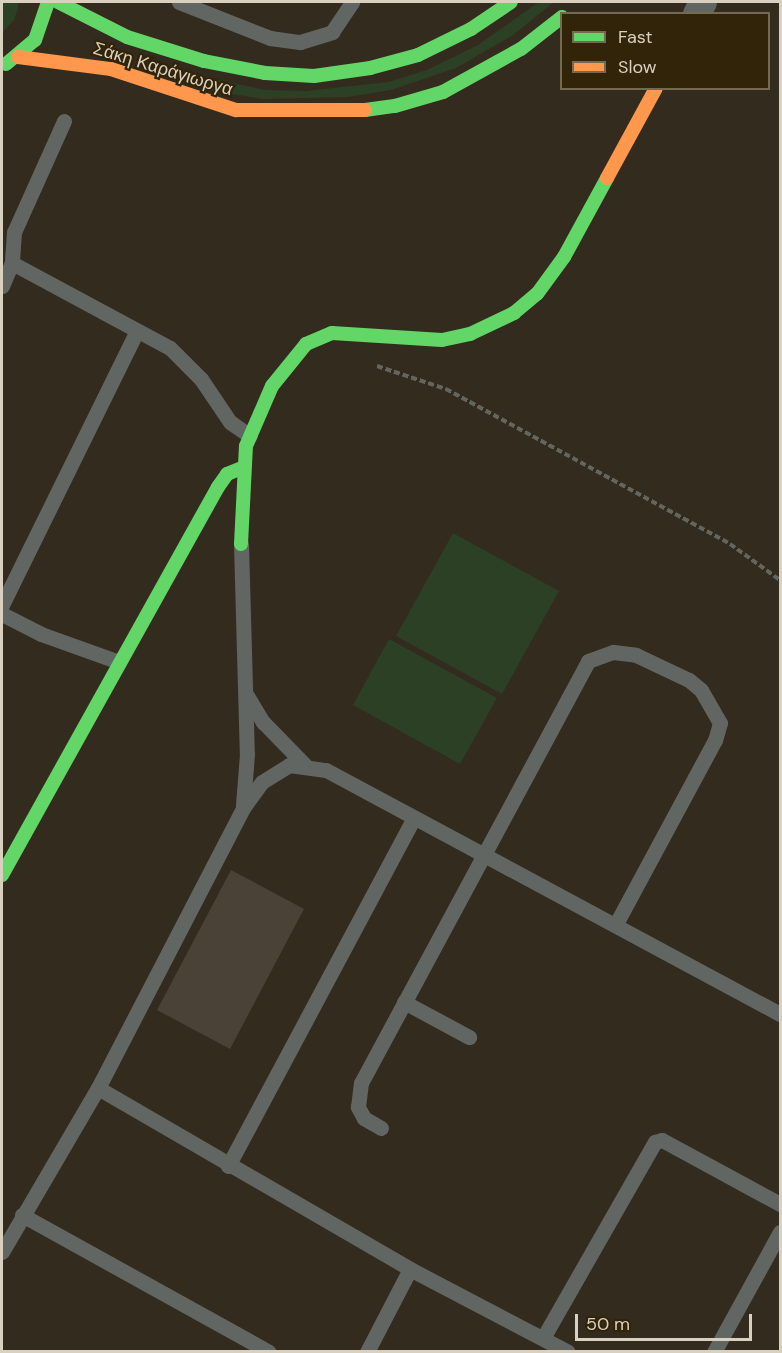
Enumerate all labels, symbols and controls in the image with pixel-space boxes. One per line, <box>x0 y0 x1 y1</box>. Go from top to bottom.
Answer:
legend <box>560 12 770 90</box>
text: Fast <box>618 25 653 49</box>
street label: Σάκη Καράγιωργα <box>91 37 235 101</box>
text: Slow <box>618 55 657 79</box>
scale bar <box>578 1302 755 1340</box>
text: 50 m <box>586 1312 630 1336</box>

